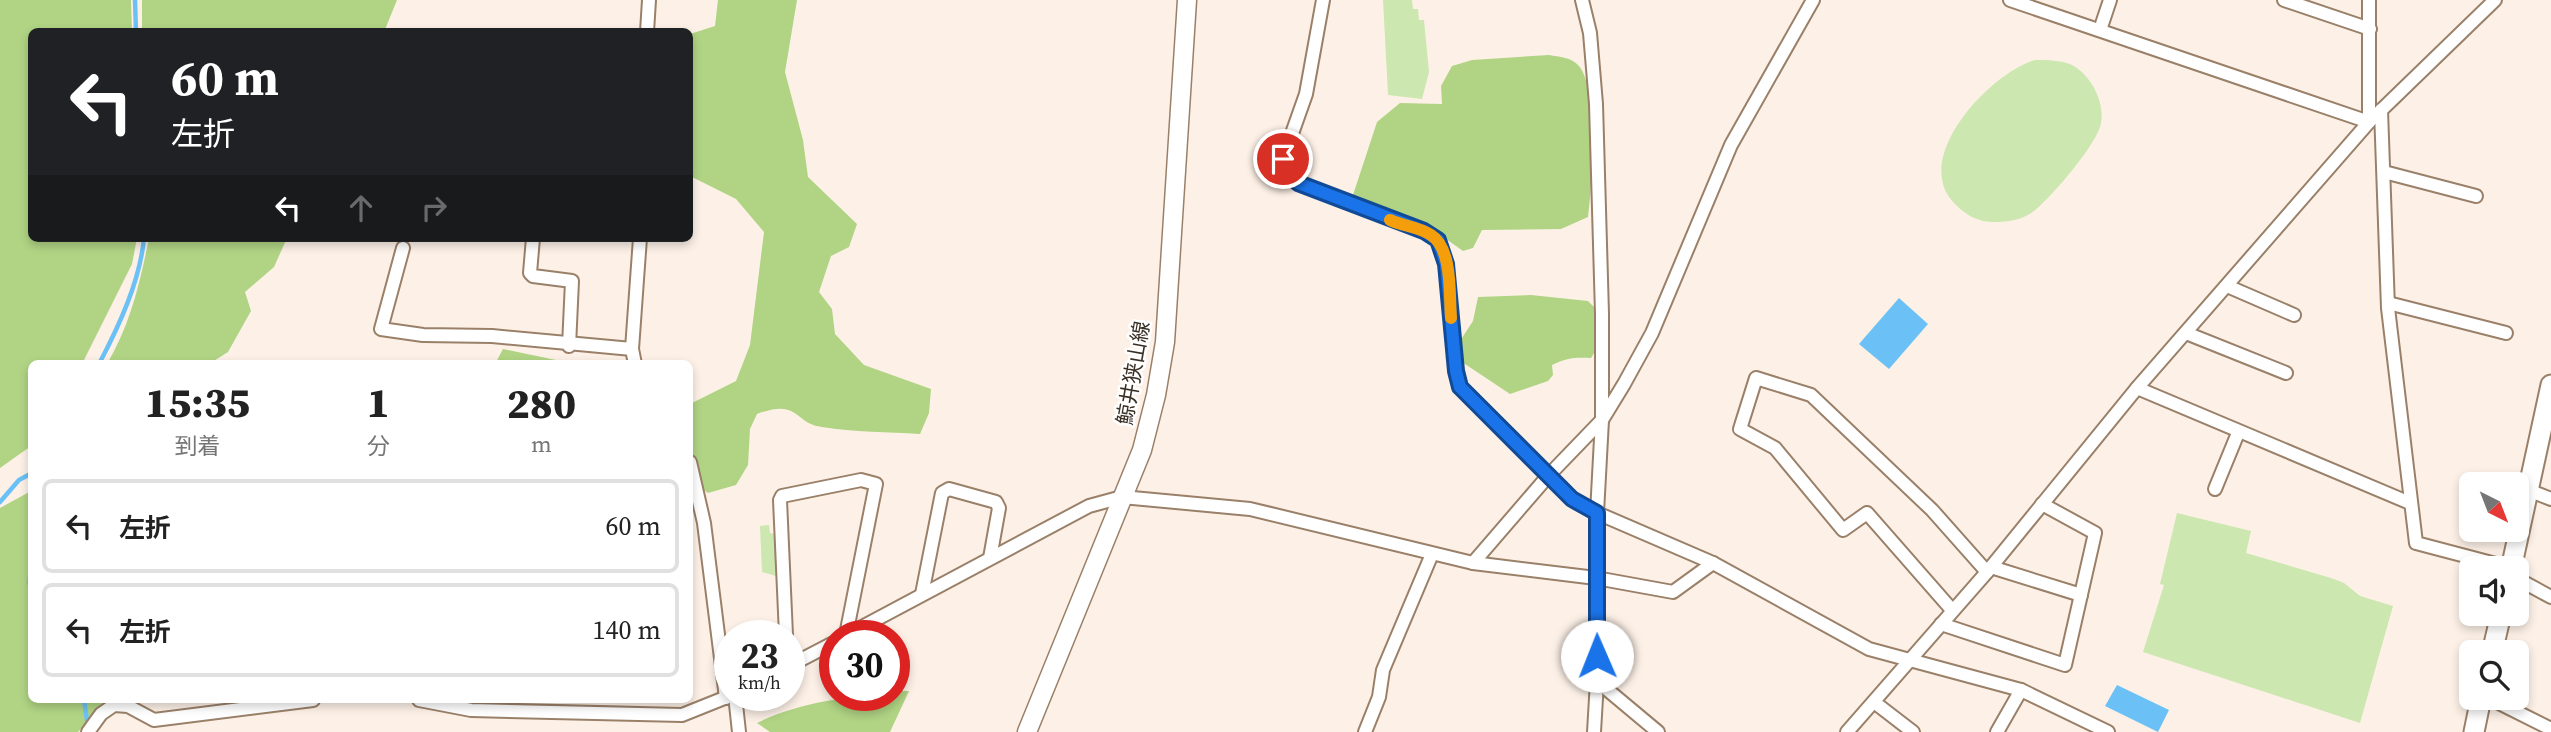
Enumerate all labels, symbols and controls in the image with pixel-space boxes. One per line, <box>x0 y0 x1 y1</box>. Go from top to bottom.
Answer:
text: 60 m <box>171 44 279 111</box>
icon: left <box>56 56 147 147</box>
text: 左折 <box>171 112 235 156</box>
pin <box>1253 129 1313 189</box>
icon: arrive <box>1264 140 1302 178</box>
icon: left <box>269 189 307 227</box>
icon: ahead <box>342 189 380 227</box>
icon: right <box>415 189 453 227</box>
street label: 鯨井狭山線 <box>1110 319 1156 427</box>
text: 15:35 <box>145 373 250 431</box>
text: 1 <box>367 373 390 431</box>
text: 280 <box>507 374 576 432</box>
text: m <box>531 428 552 460</box>
text: 到着 <box>174 430 220 462</box>
text: 分 <box>367 430 390 462</box>
north arrow <box>2459 472 2529 542</box>
map controls <box>2459 472 2529 710</box>
icon: left <box>60 507 98 545</box>
text: 60 m <box>606 508 661 544</box>
text: 左折 <box>119 510 171 546</box>
button: sound <box>2459 556 2529 626</box>
icon: left <box>60 611 98 649</box>
text: 140 m <box>593 612 661 648</box>
text: 左折 <box>119 614 171 650</box>
position arrow <box>1560 619 1634 693</box>
speed limit sign: 30 <box>819 620 910 711</box>
text: 23 <box>741 632 778 680</box>
button: search <box>2459 640 2529 710</box>
text: km/h <box>738 670 781 695</box>

